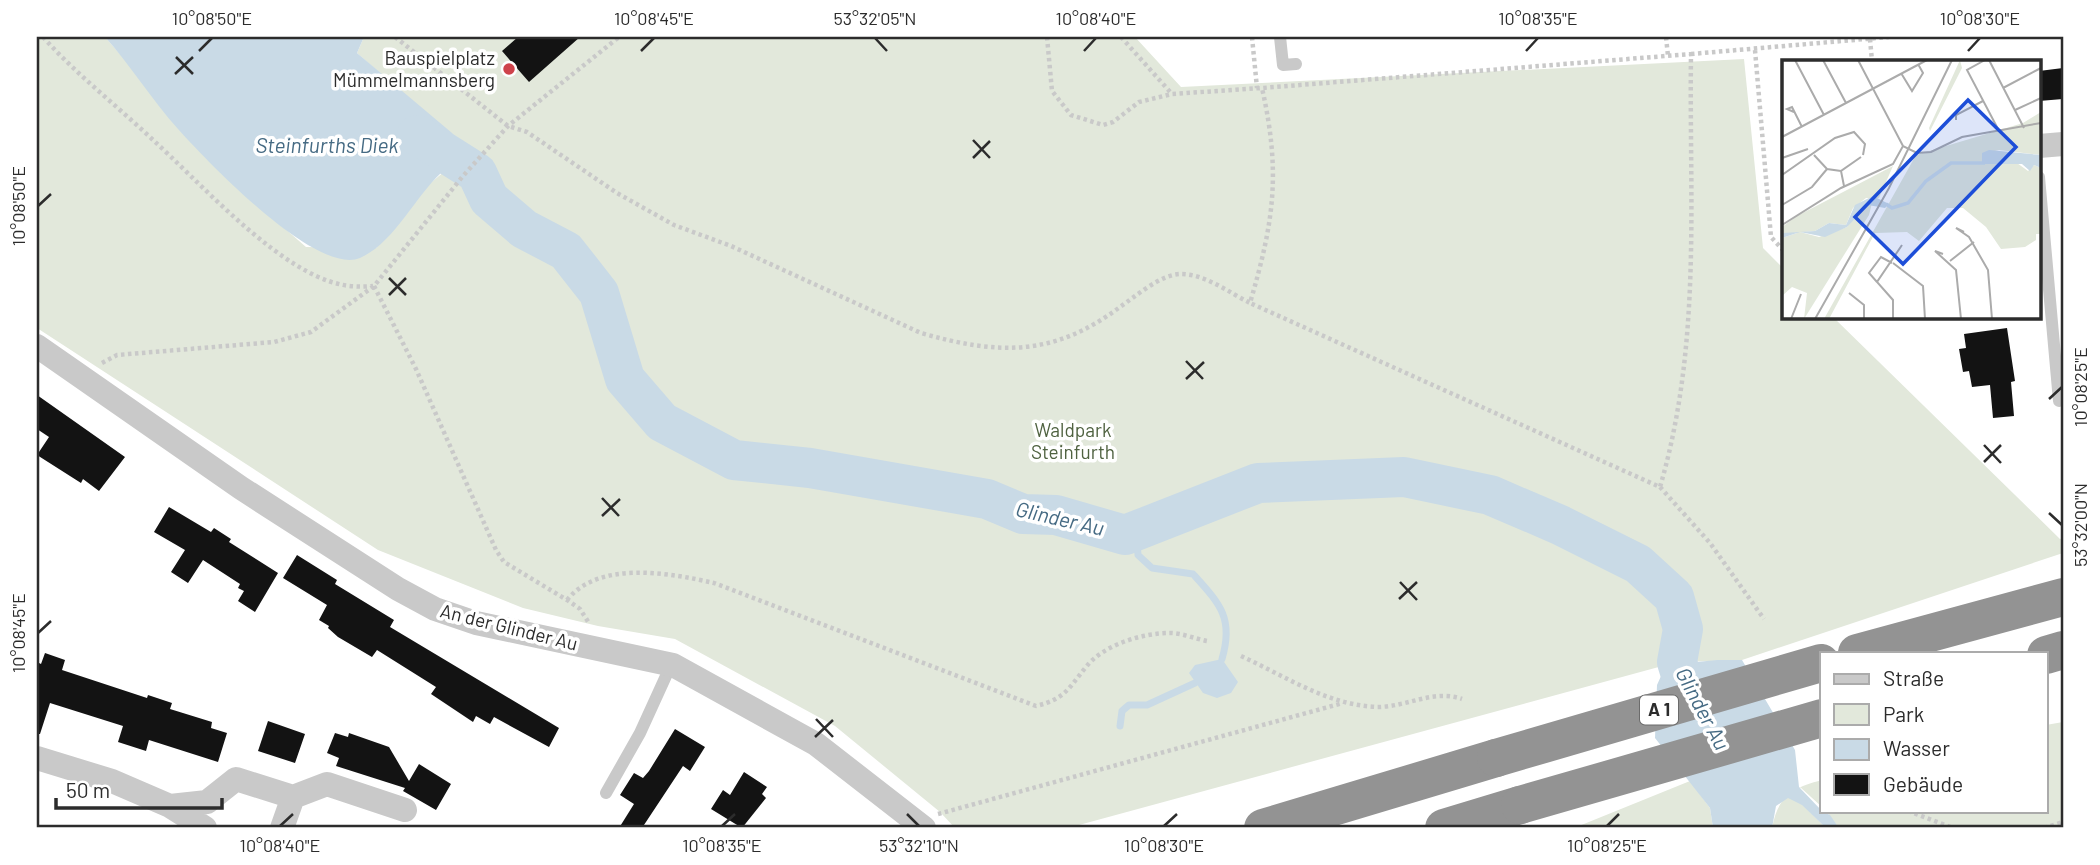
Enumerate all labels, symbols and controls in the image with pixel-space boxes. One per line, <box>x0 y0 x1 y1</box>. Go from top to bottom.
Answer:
text: 10°08'50"E <box>172 7 252 29</box>
text: 10°08'45"E <box>614 7 694 29</box>
text: 53°32'05"N <box>834 7 917 29</box>
text: 10°08'40"E <box>1056 7 1136 29</box>
text: 10°08'35"E <box>1498 7 1578 29</box>
text: 10°08'30"E <box>1940 7 2020 29</box>
place label: Bauspielplatz Mümmelmannsberg <box>333 46 495 91</box>
inset map <box>1782 60 2040 318</box>
marker: Bauspielplatz Mümmelmannsberg <box>501 61 517 77</box>
water label: Steinfurths Diek <box>255 132 399 157</box>
text: 10°08'50"E <box>7 166 29 246</box>
text: 10°08'25"E <box>2069 347 2091 427</box>
park label: Waldpark Steinfurth <box>1031 418 1115 463</box>
text: 53°32'00"N <box>2069 483 2091 567</box>
water label: Glinder Au <box>1014 495 1107 540</box>
text: 10°08'45"E <box>7 593 29 673</box>
street label: An der Glinder Au <box>438 598 580 655</box>
legend <box>1820 652 2048 812</box>
water label: Glinder Au <box>1671 663 1736 754</box>
text: Straße <box>1883 665 1944 690</box>
road number: A 1 <box>1640 696 1678 724</box>
text: Park <box>1883 701 1924 726</box>
text: Wasser <box>1883 735 1950 760</box>
scale bar <box>56 767 222 811</box>
text: Gebäude <box>1883 771 1963 796</box>
text: 50 m <box>66 777 110 802</box>
text: 10°08'40"E <box>240 834 320 856</box>
text: 10°08'35"E <box>682 834 762 856</box>
text: 53°32'10"N <box>879 834 959 856</box>
text: 10°08'30"E <box>1124 834 1204 856</box>
text: 10°08'25"E <box>1567 834 1647 856</box>

